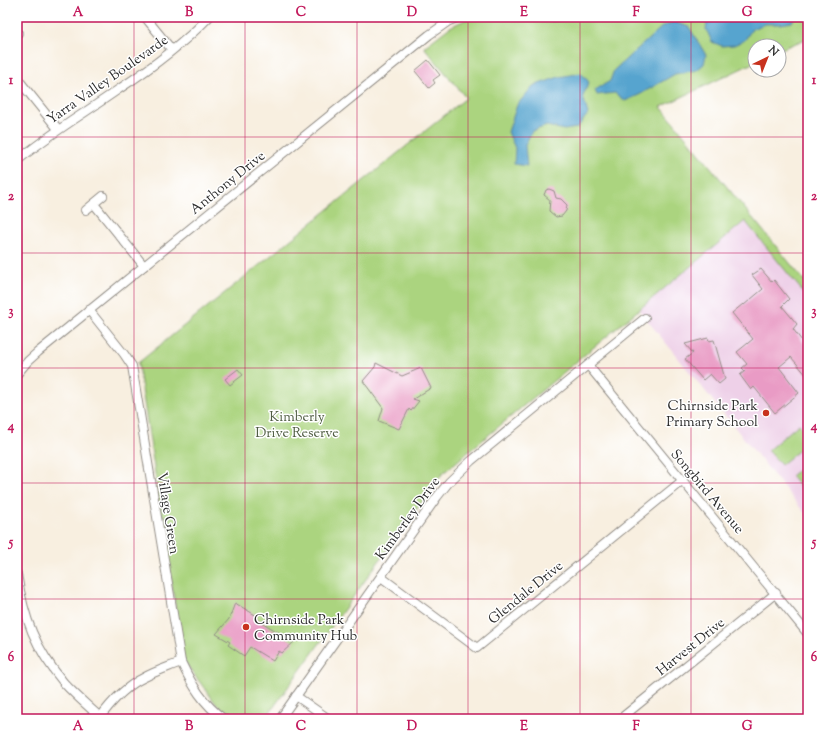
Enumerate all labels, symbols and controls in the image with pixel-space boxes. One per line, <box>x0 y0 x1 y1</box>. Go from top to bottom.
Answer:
text: A <box>73 4 84 22</box>
text: B <box>185 4 194 22</box>
text: C <box>296 4 306 22</box>
text: D <box>407 4 417 22</box>
text: E <box>520 4 528 22</box>
text: F <box>632 4 640 22</box>
text: G <box>742 4 753 22</box>
street label: Yarra Valley Boulevarde <box>44 31 173 130</box>
north arrow <box>747 38 787 78</box>
text: N <box>764 42 782 60</box>
text: 1 <box>9 72 14 90</box>
text: 1 <box>812 72 817 90</box>
street label: Anthony Drive <box>186 147 270 220</box>
text: 2 <box>8 188 15 206</box>
text: 2 <box>811 188 818 206</box>
text: 3 <box>8 303 14 321</box>
text: 3 <box>811 303 817 321</box>
place label: Chirnside Park Primary School <box>666 397 758 433</box>
park label: Kimberly Drive Reserve <box>255 408 339 444</box>
marker: Chirnside Park Primary School <box>761 408 771 418</box>
text: 4 <box>7 418 15 436</box>
text: 4 <box>810 418 818 436</box>
street label: Songbird Avenue <box>665 446 748 539</box>
street label: Village Green <box>151 471 183 556</box>
street label: Kimberley Drive <box>372 473 446 565</box>
text: 5 <box>8 534 14 552</box>
text: 5 <box>811 534 817 552</box>
street label: Glendale Drive <box>485 557 568 630</box>
place label: Chirnside Park Community Hub <box>254 611 358 647</box>
street label: Harvest Drive <box>653 614 730 681</box>
marker: Chirnside Park Community Hub <box>241 622 251 632</box>
text: 6 <box>8 649 15 667</box>
text: 6 <box>811 649 818 667</box>
text: A <box>73 718 84 736</box>
text: B <box>185 718 194 736</box>
text: C <box>296 718 306 736</box>
text: D <box>407 718 417 736</box>
text: E <box>520 718 528 736</box>
text: F <box>632 718 640 736</box>
text: G <box>742 718 753 736</box>

